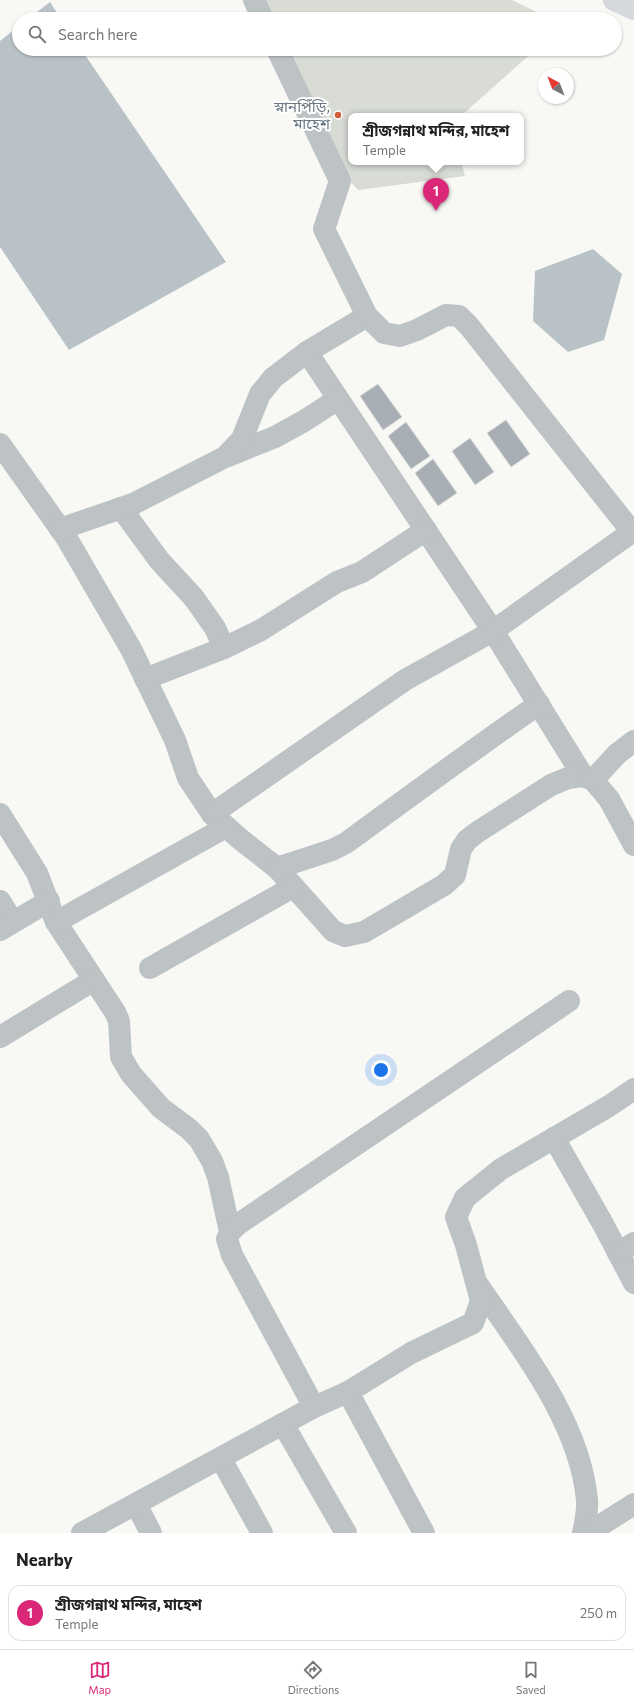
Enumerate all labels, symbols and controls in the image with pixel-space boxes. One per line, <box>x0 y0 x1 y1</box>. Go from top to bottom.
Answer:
search box <box>12 12 622 56</box>
icon: search <box>26 23 48 45</box>
text: Search here <box>58 25 137 43</box>
north arrow <box>538 68 574 104</box>
place label: স্নানপিঁড়ি, মাহেশ <box>273 97 331 132</box>
marker: স্নানপিঁড়ি, মাহেশ <box>333 110 343 120</box>
popup <box>348 113 524 165</box>
text: শ্রীজগন্নাথ মন্দির, মাহেশ <box>363 121 509 139</box>
text: Temple <box>363 142 406 158</box>
pin: 1 <box>423 178 449 211</box>
your location <box>371 1060 391 1080</box>
text: Nearby <box>16 1549 73 1570</box>
text: শ্রীজগন্নাথ মন্দির, মাহেশ <box>55 1595 202 1613</box>
text: 1 <box>27 1605 33 1621</box>
text: 250 m <box>580 1605 617 1621</box>
text: Temple <box>55 1616 98 1632</box>
tab: Map <box>88 1659 111 1696</box>
tab: Directions <box>288 1659 339 1696</box>
tab: Saved <box>516 1659 546 1696</box>

